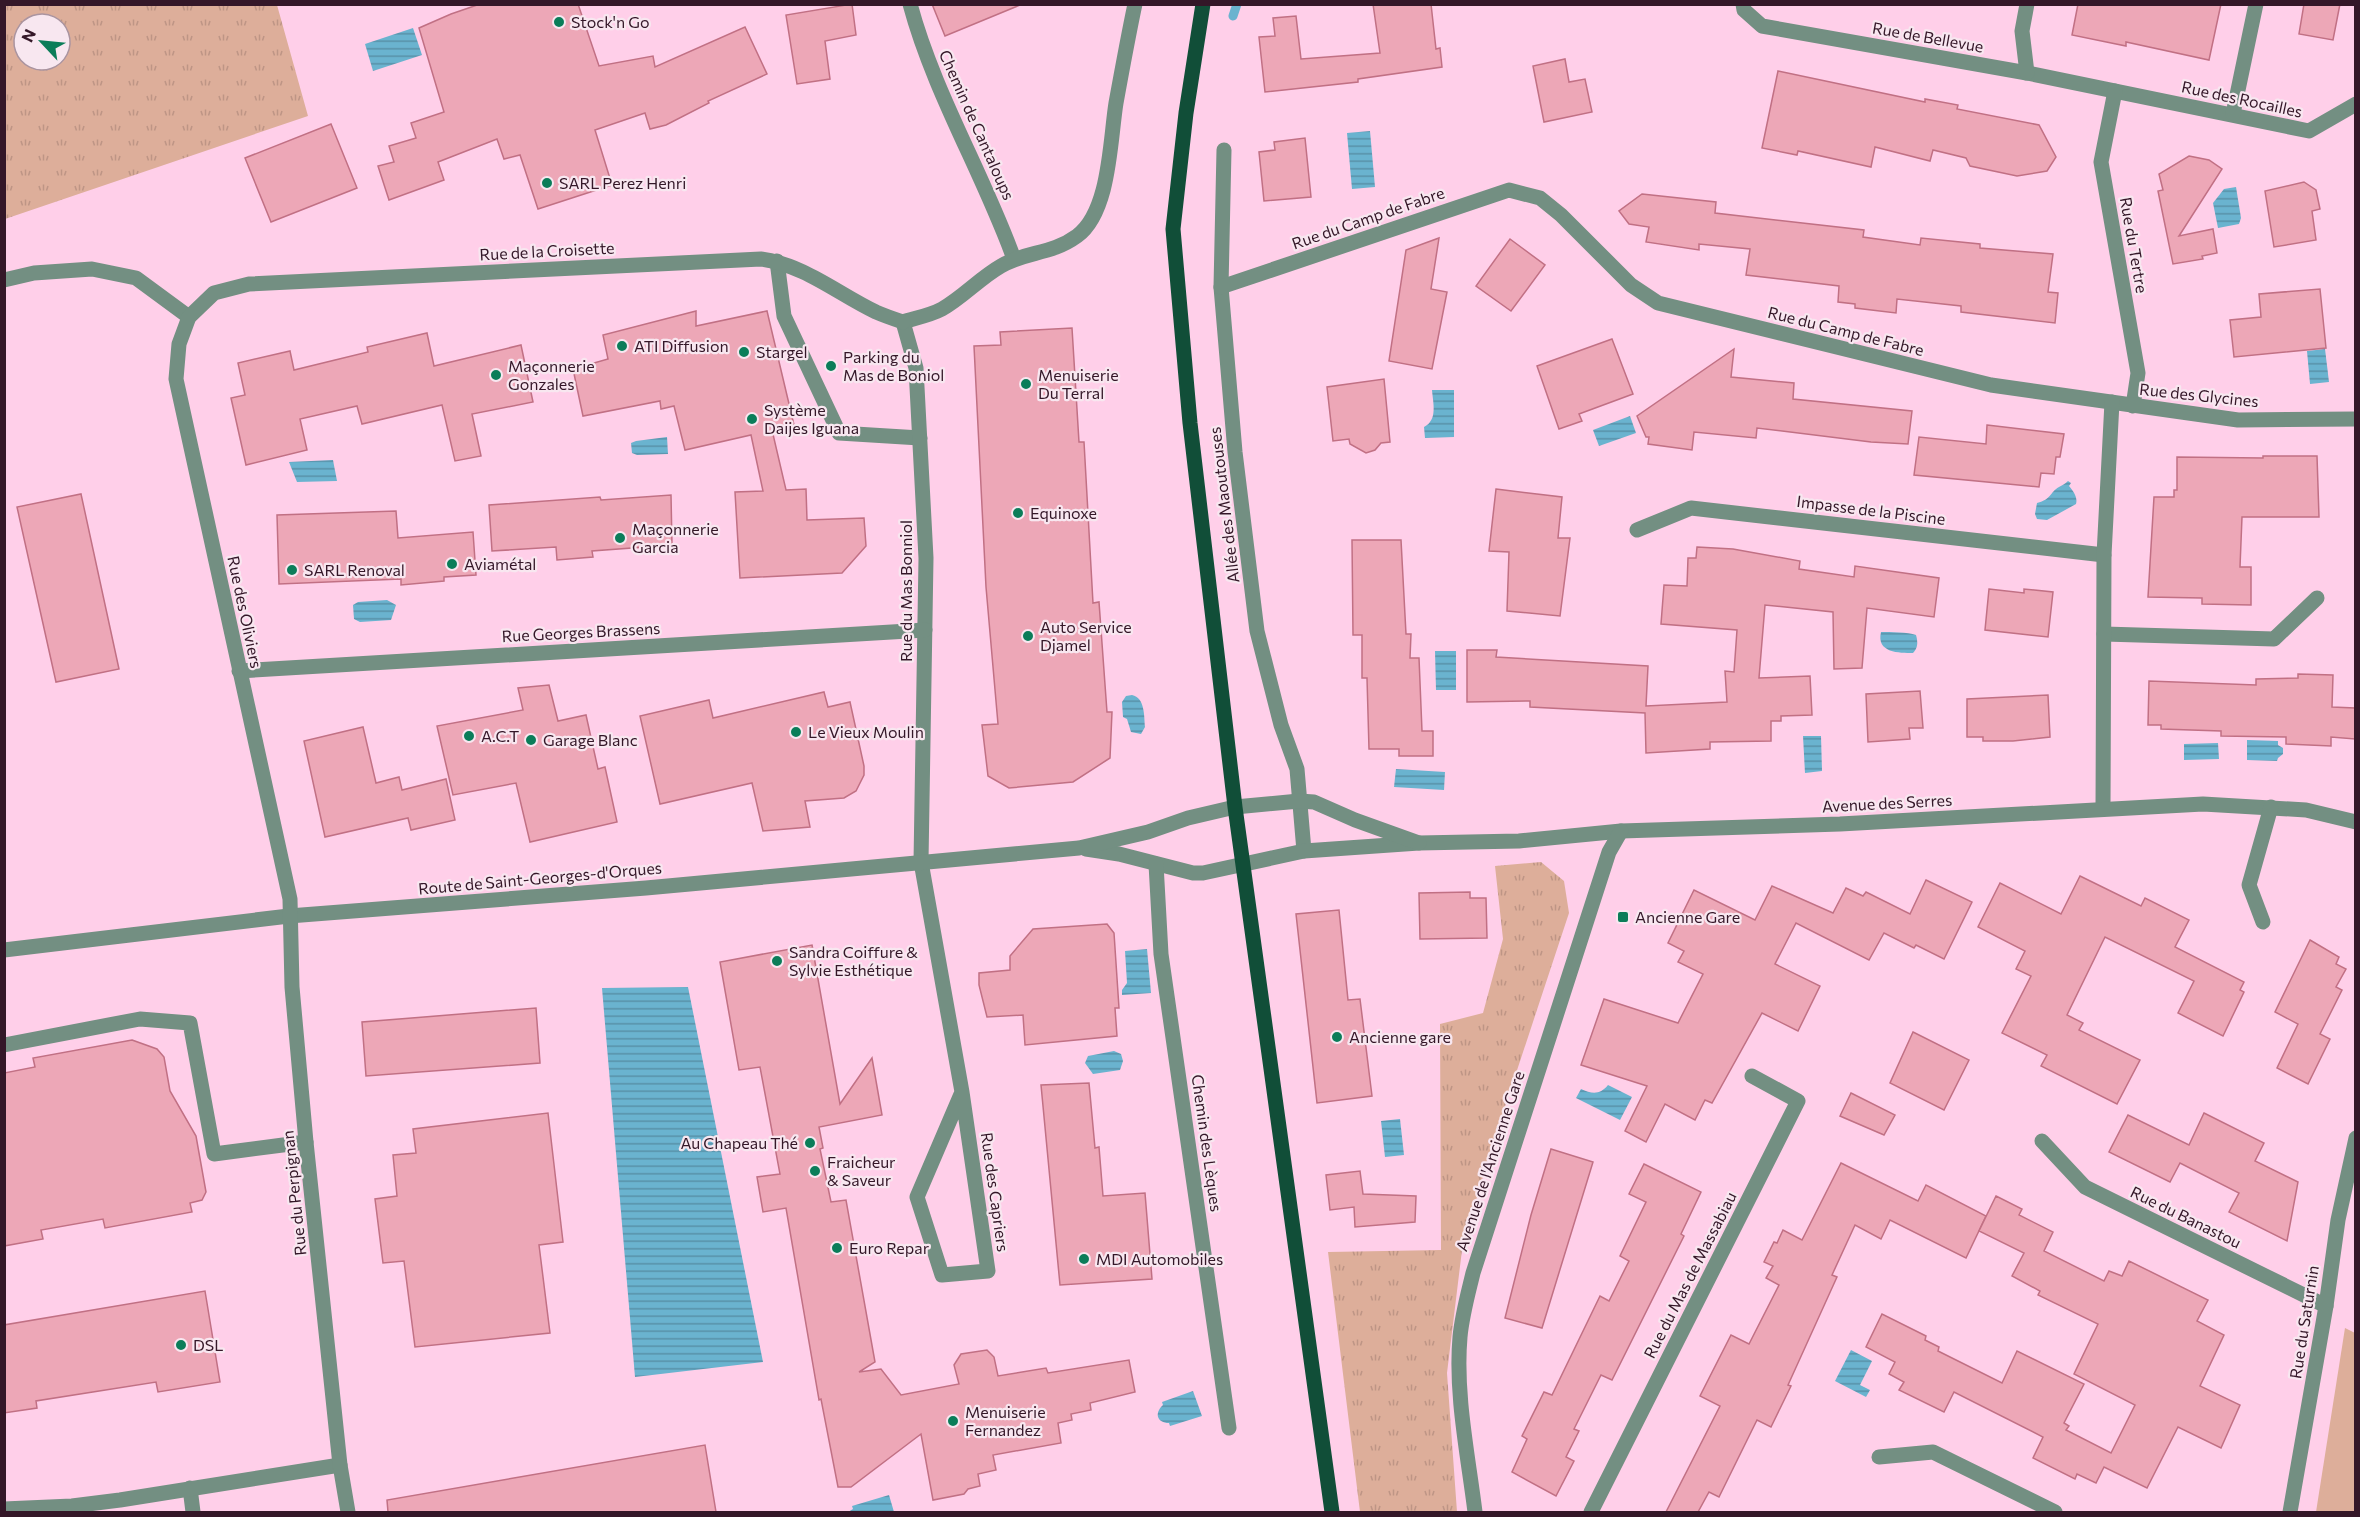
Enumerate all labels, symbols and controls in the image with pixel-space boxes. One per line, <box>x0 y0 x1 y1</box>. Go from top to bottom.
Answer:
north arrow <box>12 12 72 72</box>
place label: Stock'n Go <box>571 12 650 31</box>
marker: Stock'n Go <box>552 15 566 29</box>
street label: Rue de Bellevue <box>1871 17 1985 56</box>
text: N <box>17 26 39 45</box>
street label: Chemin de Cantaloups <box>936 47 1019 203</box>
street label: Rue des Rocailles <box>2180 76 2304 121</box>
place label: SARL Perez Henri <box>559 173 686 192</box>
marker: SARL Perez Henri <box>540 176 554 190</box>
street label: Rue du Camp de Fabre <box>1289 182 1447 253</box>
street label: Rue du Tertre <box>2117 195 2152 294</box>
street label: Rue de la Croisette <box>479 237 615 264</box>
street label: Rue du Camp de Fabre <box>1766 302 1926 359</box>
place label: ATI Diffusion <box>634 336 729 355</box>
marker: ATI Diffusion <box>615 339 629 353</box>
place label: Stargel <box>756 342 808 361</box>
marker: Stargel <box>737 345 751 359</box>
place label: Parking du Mas de Boniol <box>843 347 944 384</box>
place label: Maçonnerie Gonzales <box>508 356 595 393</box>
marker: Parking du Mas de Boniol <box>824 359 838 373</box>
place label: Menuiserie Du Terral <box>1038 365 1119 402</box>
marker: Maçonnerie Gonzales <box>489 368 503 382</box>
marker: Menuiserie Du Terral <box>1019 377 1033 391</box>
street label: Rue des Glycines <box>2138 379 2260 410</box>
place label: Système Daijes Iguana <box>764 400 859 437</box>
marker: Système Daijes Iguana <box>745 412 759 426</box>
street label: Allée des Maoutouses <box>1205 426 1243 584</box>
street label: Impasse de la Piscine <box>1796 491 1946 528</box>
place label: Equinoxe <box>1030 503 1097 522</box>
marker: Equinoxe <box>1011 506 1025 520</box>
place label: Maçonnerie Garcia <box>632 519 719 556</box>
street label: Rue du Mas Bonniol <box>896 520 915 662</box>
marker: Maçonnerie Garcia <box>613 531 627 545</box>
street label: Rue des Oliviers <box>224 554 267 670</box>
place label: Aviamétal <box>464 554 536 573</box>
marker: Aviamétal <box>445 557 459 571</box>
place label: SARL Renoval <box>304 560 405 579</box>
marker: SARL Renoval <box>285 563 299 577</box>
place label: Auto Service Djamel <box>1040 617 1132 654</box>
street label: Rue Georges Brassens <box>501 618 661 645</box>
marker: Auto Service Djamel <box>1021 629 1035 643</box>
place label: Le Vieux Moulin <box>808 722 924 741</box>
marker: Le Vieux Moulin <box>789 725 803 739</box>
place label: A.C.T <box>481 726 519 745</box>
marker: A.C.T <box>462 729 476 743</box>
place label: Garage Blanc <box>543 730 638 749</box>
marker: Garage Blanc <box>524 733 538 747</box>
street label: Avenue des Serres <box>1821 790 1953 815</box>
street label: Route de Saint-Georges-d'Orques <box>417 857 663 898</box>
place label: Ancienne Gare <box>1635 907 1740 926</box>
marker: Ancienne Gare <box>1616 910 1630 924</box>
place label: Sandra Coiffure & Sylvie Esthétique <box>789 942 918 979</box>
marker: Sandra Coiffure & Sylvie Esthétique <box>770 954 784 968</box>
place label: Ancienne gare <box>1349 1027 1451 1046</box>
marker: Ancienne gare <box>1330 1030 1344 1044</box>
street label: Avenue de l'Ancienne Gare <box>1451 1068 1528 1254</box>
street label: Chemin des Lèques <box>1188 1073 1227 1213</box>
street label: Rue du Perpignan <box>277 1129 310 1257</box>
street label: Rue des Capriers <box>978 1131 1013 1253</box>
place label: Au Chapeau Thé <box>680 1133 798 1152</box>
marker: Au Chapeau Thé <box>803 1136 817 1150</box>
place label: Fraicheur & Saveur <box>827 1152 896 1189</box>
marker: Fraicheur & Saveur <box>808 1164 822 1178</box>
street label: Rue du Banastou <box>2128 1182 2245 1252</box>
street label: Rue du Mas de Massabiau <box>1639 1188 1740 1361</box>
place label: Euro Repar <box>849 1238 930 1257</box>
marker: Euro Repar <box>830 1241 844 1255</box>
place label: MDI Automobiles <box>1096 1249 1223 1268</box>
marker: MDI Automobiles <box>1077 1252 1091 1266</box>
street label: Rue du Saturnin <box>2285 1264 2322 1380</box>
place label: DSL <box>193 1335 223 1354</box>
marker: DSL <box>174 1338 188 1352</box>
place label: Menuiserie Fernandez <box>965 1402 1046 1439</box>
marker: Menuiserie Fernandez <box>946 1414 960 1428</box>

